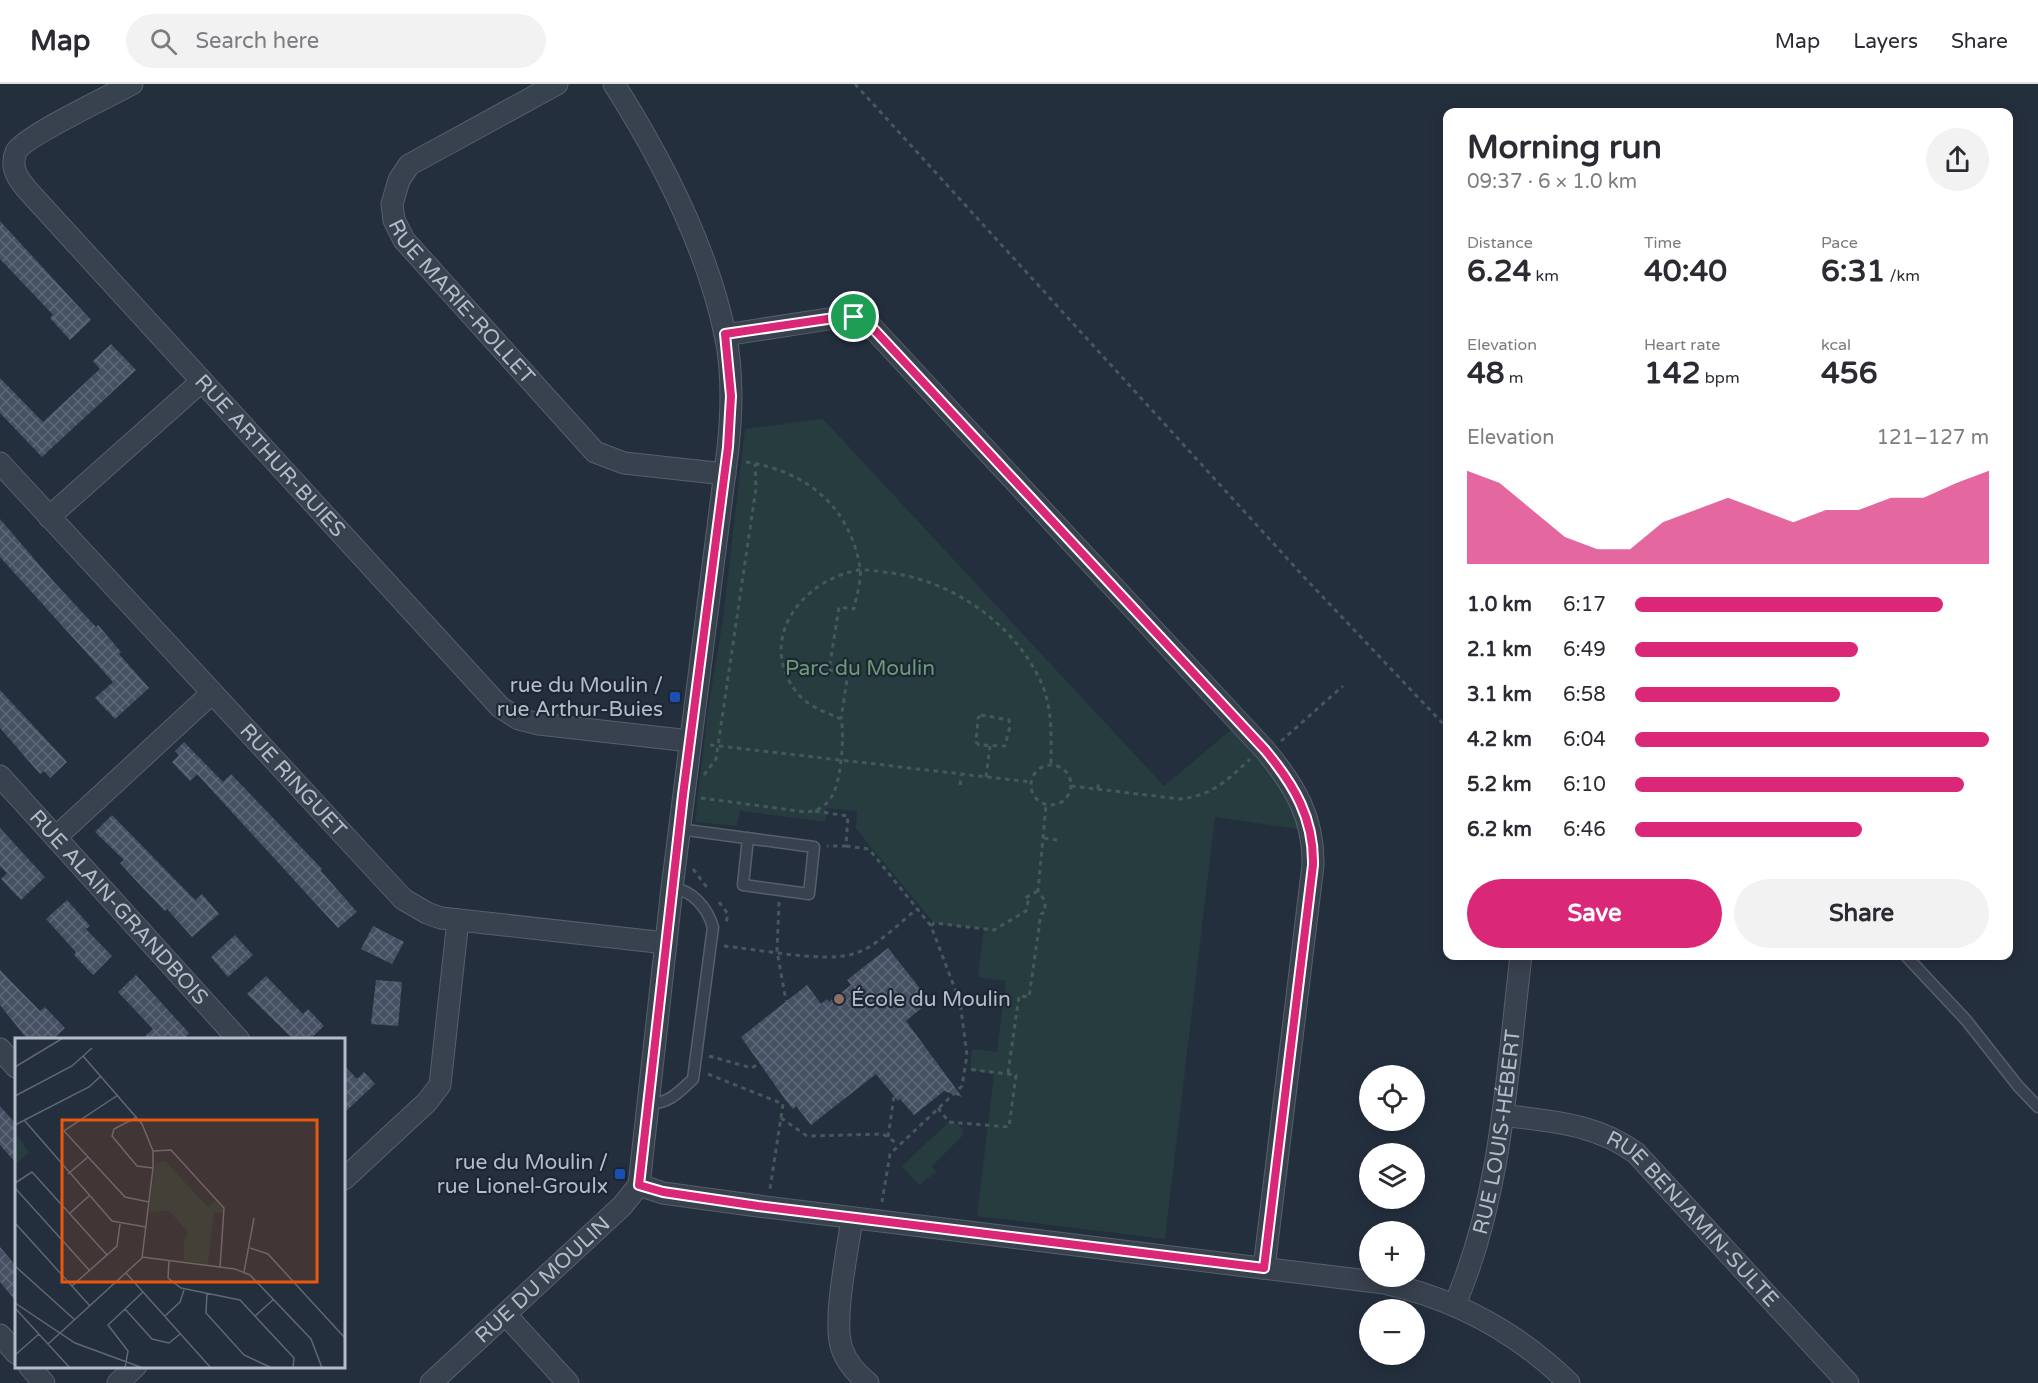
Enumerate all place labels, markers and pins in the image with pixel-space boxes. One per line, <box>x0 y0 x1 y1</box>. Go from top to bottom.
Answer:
pin <box>828 291 879 342</box>
place label: rue du Moulin / rue Arthur-Buies <box>497 673 663 722</box>
marker: rue du Moulin / rue Arthur-Buies <box>668 690 682 704</box>
place label: École du Moulin <box>851 987 1011 1012</box>
marker: École du Moulin <box>832 992 846 1006</box>
place label: rue du Moulin / rue Lionel-Groulx <box>437 1150 608 1199</box>
marker: rue du Moulin / rue Lionel-Groulx <box>613 1167 627 1181</box>

